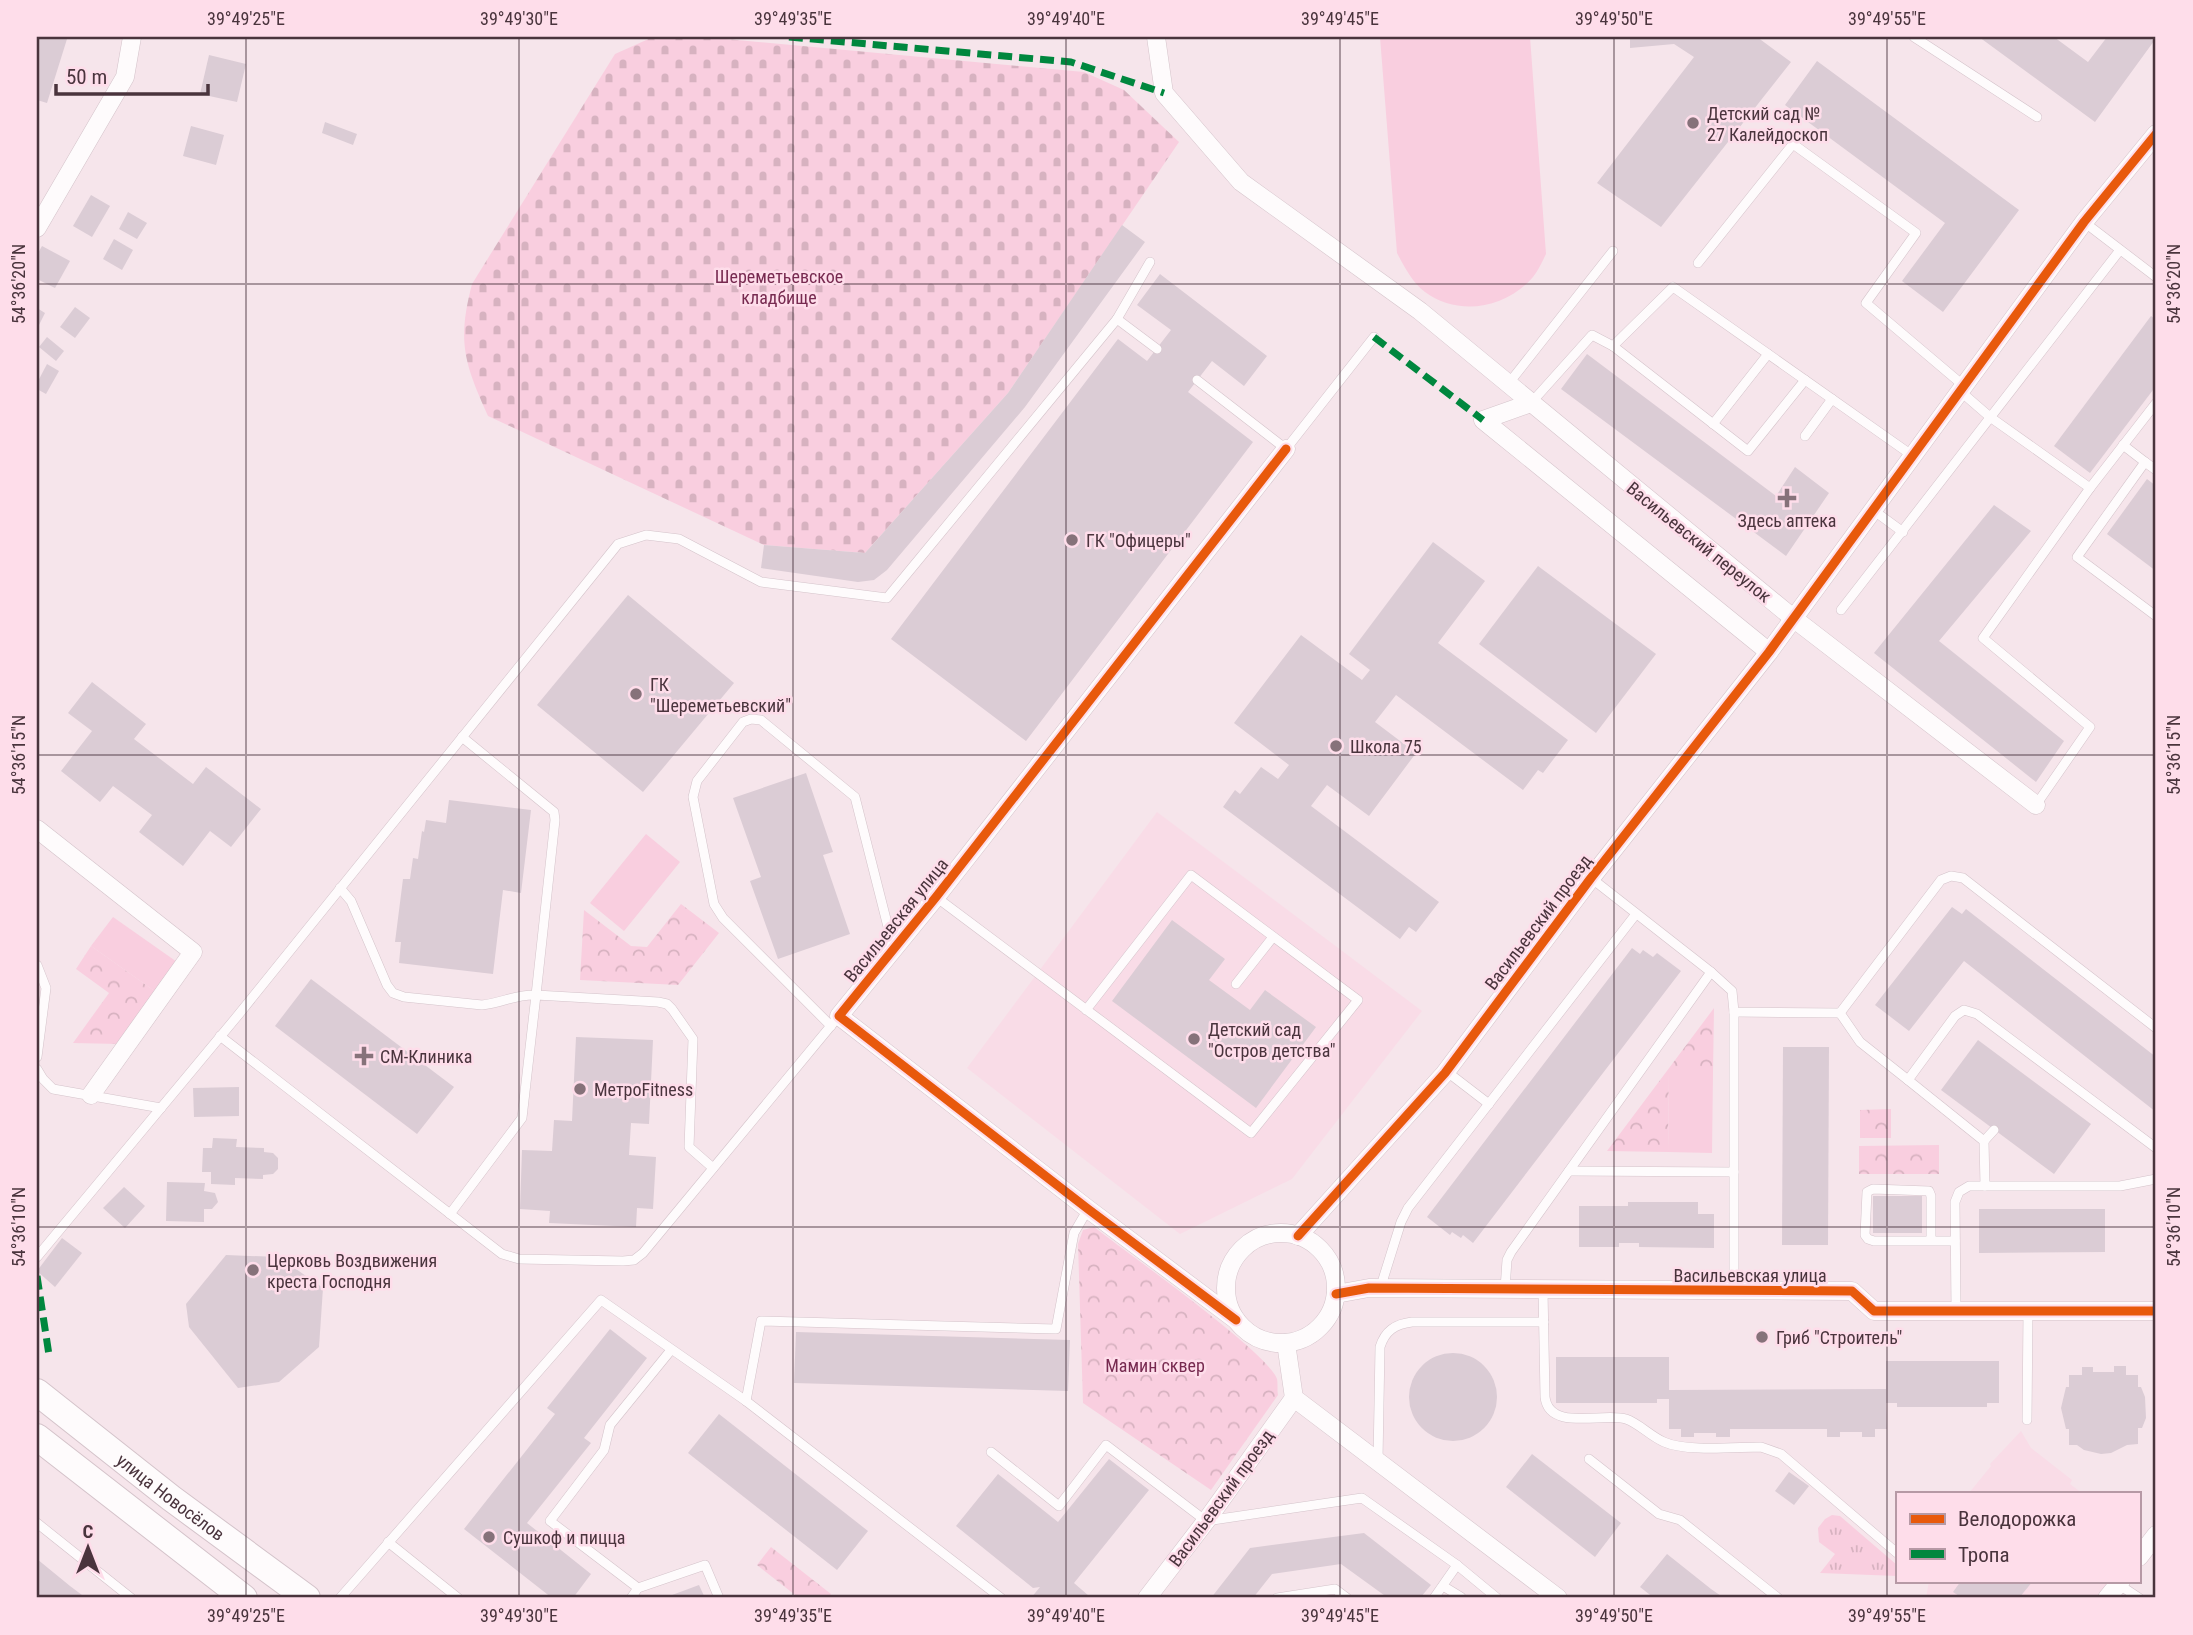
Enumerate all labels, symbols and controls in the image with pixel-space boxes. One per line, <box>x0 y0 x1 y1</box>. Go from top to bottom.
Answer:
text: 39°49'25"E <box>207 8 285 29</box>
text: 39°49'30"E <box>480 8 558 29</box>
text: 39°49'35"E <box>754 8 832 29</box>
text: 39°49'40"E <box>1027 8 1105 29</box>
text: 39°49'45"E <box>1301 8 1379 29</box>
text: 39°49'50"E <box>1575 8 1653 29</box>
text: 39°49'55"E <box>1848 8 1926 29</box>
scale bar <box>56 52 208 96</box>
text: 50 m <box>66 65 107 89</box>
place label: Детский сад № 27 Калейдоскоп <box>1707 103 1828 145</box>
marker: Детский сад № 27 Калейдоскоп <box>1685 115 1701 131</box>
text: 54°36'20"N <box>8 244 29 324</box>
text: 54°36'20"N <box>2163 244 2184 324</box>
park label: Шереметьевское кладбище <box>715 266 843 308</box>
street label: Васильевский переулок <box>1623 477 1776 607</box>
marker: Здесь аптека <box>1779 490 1795 506</box>
place label: Здесь аптека <box>1738 510 1836 531</box>
place label: ГК "Офицеры" <box>1086 530 1191 551</box>
marker: ГК "Офицеры" <box>1064 532 1080 548</box>
place label: ГК "Шереметьевский" <box>650 674 791 716</box>
marker: ГК "Шереметьевский" <box>628 686 644 702</box>
text: 54°36'15"N <box>8 715 29 795</box>
text: 54°36'15"N <box>2163 715 2184 795</box>
place label: Школа 75 <box>1350 736 1422 757</box>
marker: Школа 75 <box>1328 738 1344 754</box>
street label: Васильевский проезд <box>1480 850 1596 994</box>
street label: Васильевская улица <box>840 854 952 986</box>
place label: Детский сад "Остров детства" <box>1208 1019 1335 1061</box>
marker: Детский сад "Остров детства" <box>1186 1031 1202 1047</box>
marker: СМ-Клиника <box>354 1046 374 1066</box>
place label: СМ-Клиника <box>380 1046 472 1067</box>
place label: МетроFitness <box>594 1079 693 1100</box>
marker: МетроFitness <box>572 1081 588 1097</box>
text: 54°36'10"N <box>8 1187 29 1267</box>
text: 54°36'10"N <box>2163 1187 2184 1267</box>
place label: Церковь Воздвижения креста Господня <box>267 1250 437 1292</box>
marker: Церковь Воздвижения креста Господня <box>245 1262 261 1278</box>
street label: Васильевская улица <box>1673 1265 1827 1286</box>
place label: Гриб "Строитель" <box>1776 1327 1902 1348</box>
marker: Гриб "Строитель" <box>1754 1329 1770 1345</box>
park label: Мамин сквер <box>1105 1355 1205 1376</box>
street label: Васильевский проезд <box>1164 1425 1278 1570</box>
street label: улица Новосёлов <box>113 1449 229 1544</box>
legend <box>1896 1492 2140 1582</box>
text: Велодорожка <box>1958 1507 2076 1531</box>
north arrow <box>52 1512 122 1582</box>
text: С <box>83 1520 94 1543</box>
place label: Сушкоф и пицца <box>503 1527 625 1548</box>
marker: Сушкоф и пицца <box>481 1529 497 1545</box>
text: Тропа <box>1958 1543 2009 1567</box>
text: 39°49'25"E <box>207 1605 285 1626</box>
text: 39°49'30"E <box>480 1605 558 1626</box>
text: 39°49'35"E <box>754 1605 832 1626</box>
text: 39°49'40"E <box>1027 1605 1105 1626</box>
text: 39°49'45"E <box>1301 1605 1379 1626</box>
text: 39°49'50"E <box>1575 1605 1653 1626</box>
text: 39°49'55"E <box>1848 1605 1926 1626</box>

